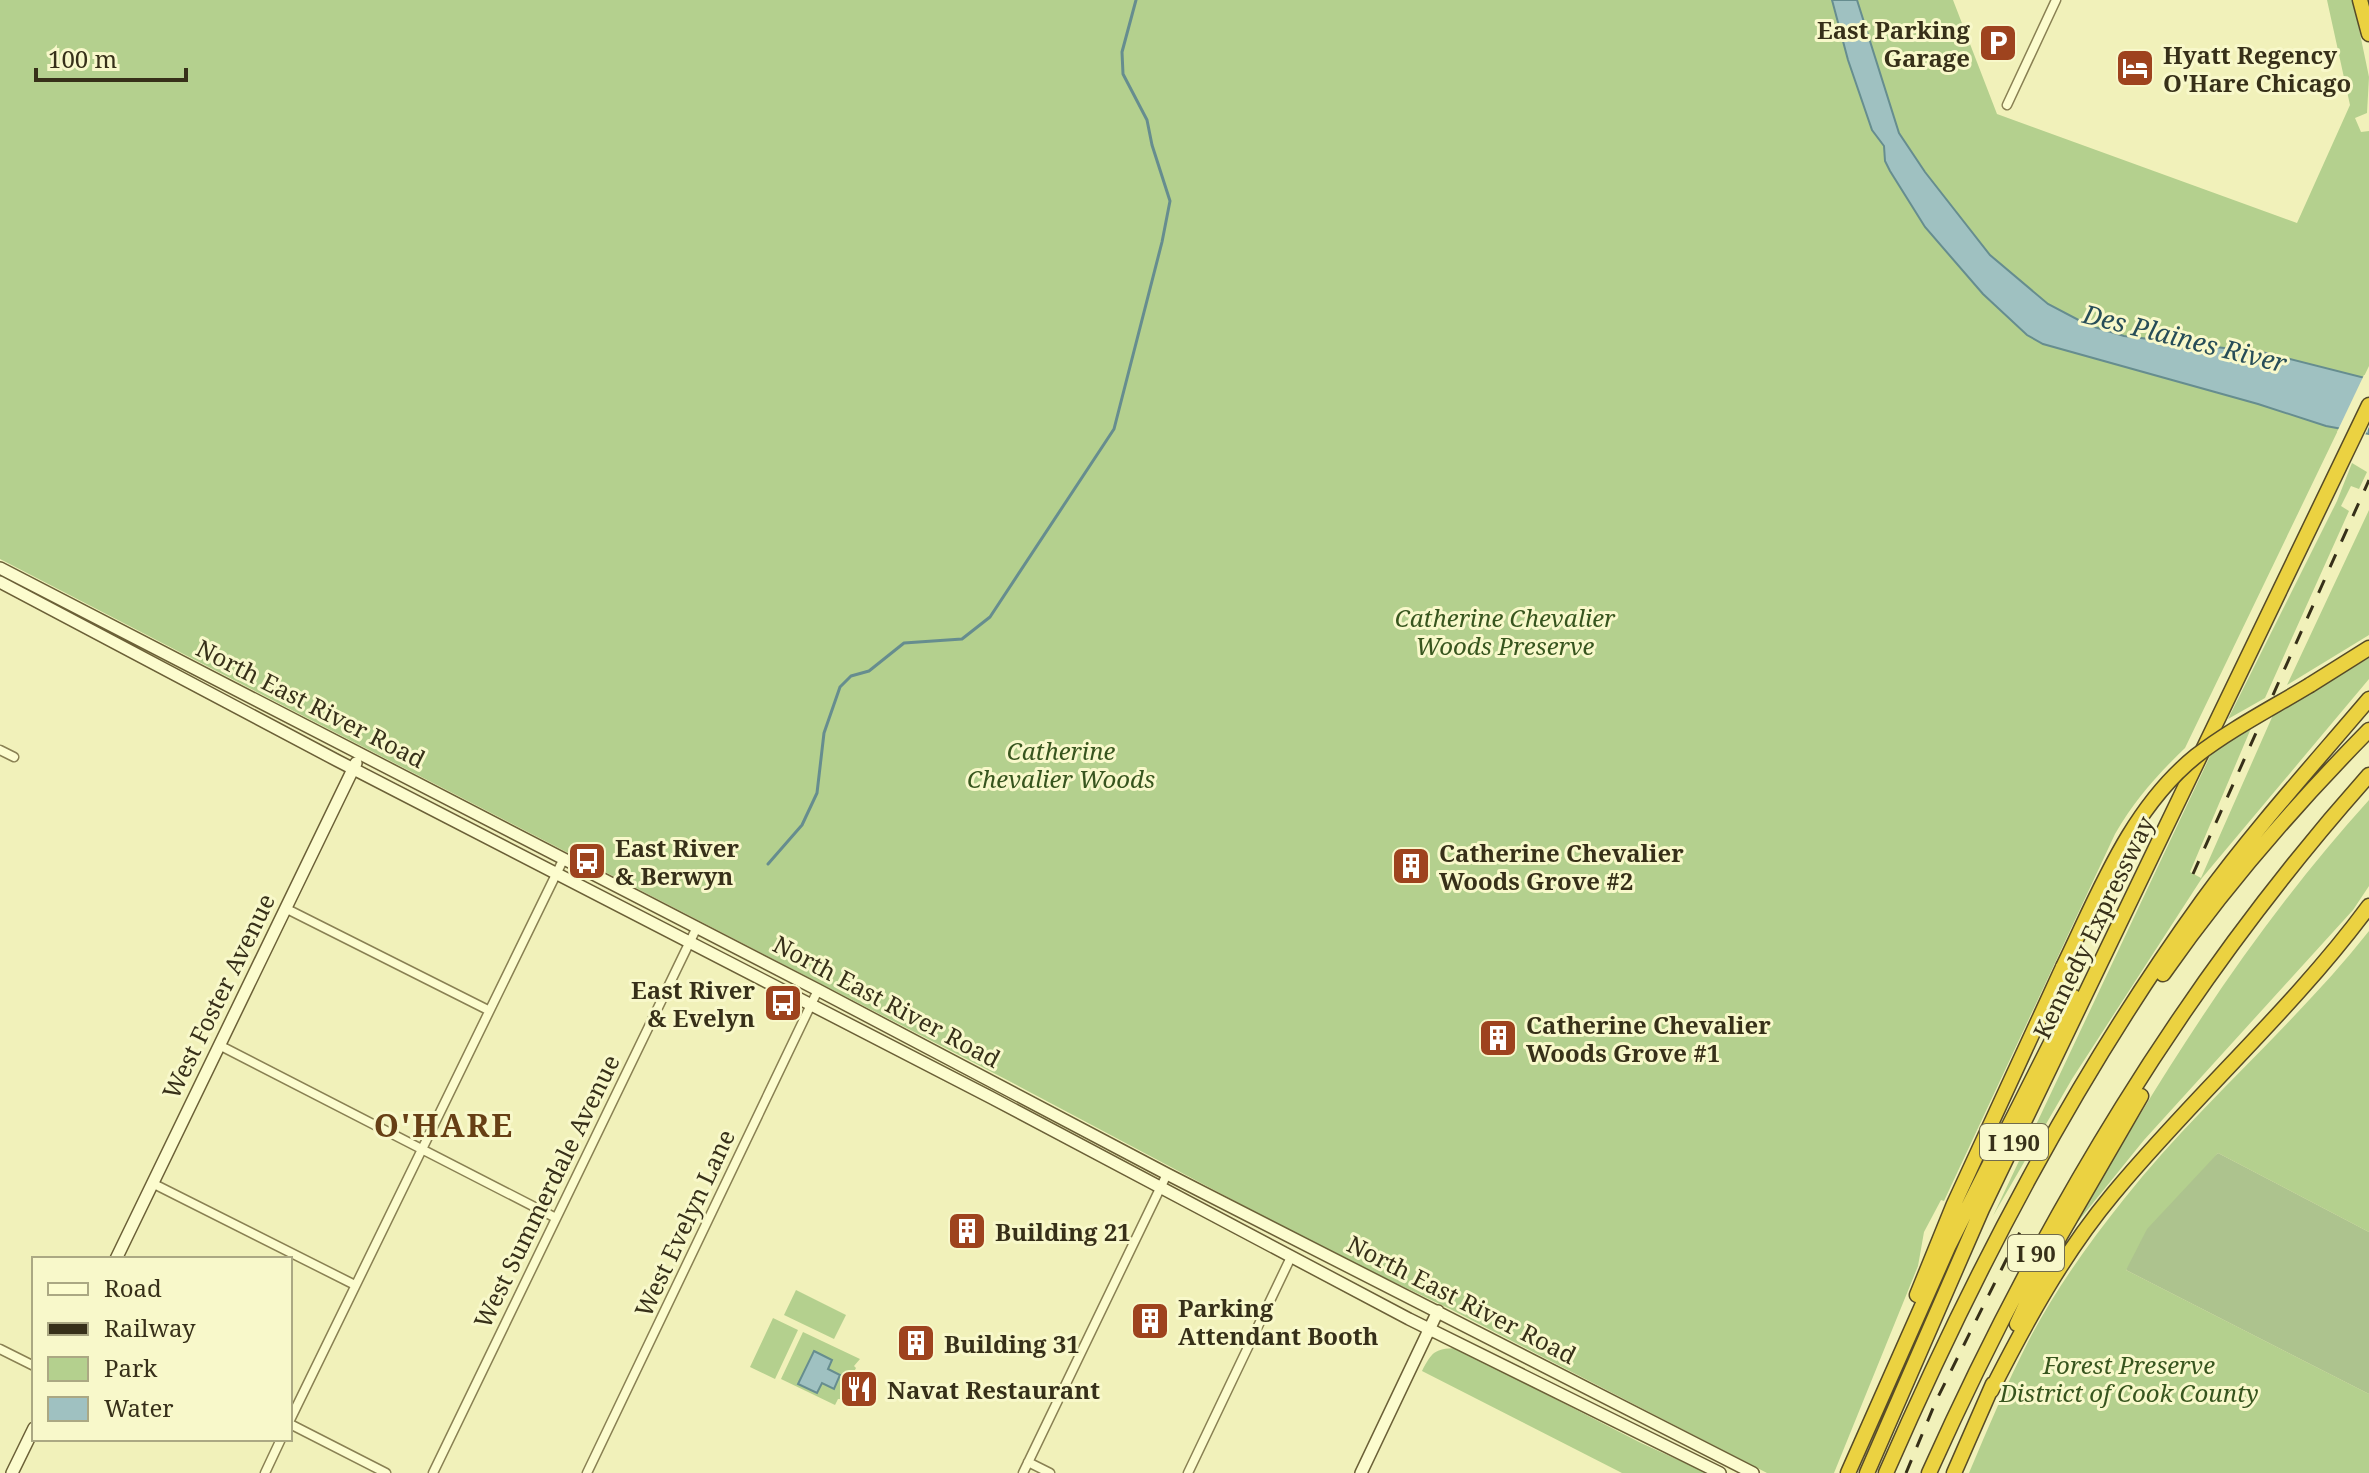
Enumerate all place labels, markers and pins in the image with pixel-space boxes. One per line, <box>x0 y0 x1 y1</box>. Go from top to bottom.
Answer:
place label: East Parking Garage <box>1817 13 1971 74</box>
parking icon: East Parking Garage <box>1977 22 2019 64</box>
place label: Hyatt Regency O'Hare Chicago <box>2163 38 2351 99</box>
hotel icon: Hyatt Regency O'Hare Chicago <box>2114 47 2156 89</box>
place label: East River & Berwyn <box>615 831 739 892</box>
place label: Catherine Chevalier Woods Grove #2 <box>1439 836 1684 897</box>
bus stop icon: East River & Berwyn <box>566 840 608 882</box>
building icon: Catherine Chevalier Woods Grove #2 <box>1390 845 1432 887</box>
place label: East River & Evelyn <box>631 973 755 1034</box>
bus stop icon: East River & Evelyn <box>762 982 804 1024</box>
place label: Catherine Chevalier Woods Grove #1 <box>1526 1008 1771 1069</box>
building icon: Catherine Chevalier Woods Grove #1 <box>1477 1017 1519 1059</box>
building icon: Building 21 <box>946 1210 988 1252</box>
place label: Building 21 <box>995 1215 1131 1248</box>
place label: Parking Attendant Booth <box>1178 1291 1379 1352</box>
building icon: Parking Attendant Booth <box>1129 1300 1171 1342</box>
building icon: Building 31 <box>895 1322 937 1364</box>
place label: Building 31 <box>944 1327 1080 1360</box>
restaurant icon: Navat Restaurant <box>838 1368 880 1410</box>
place label: Navat Restaurant <box>887 1373 1100 1406</box>

